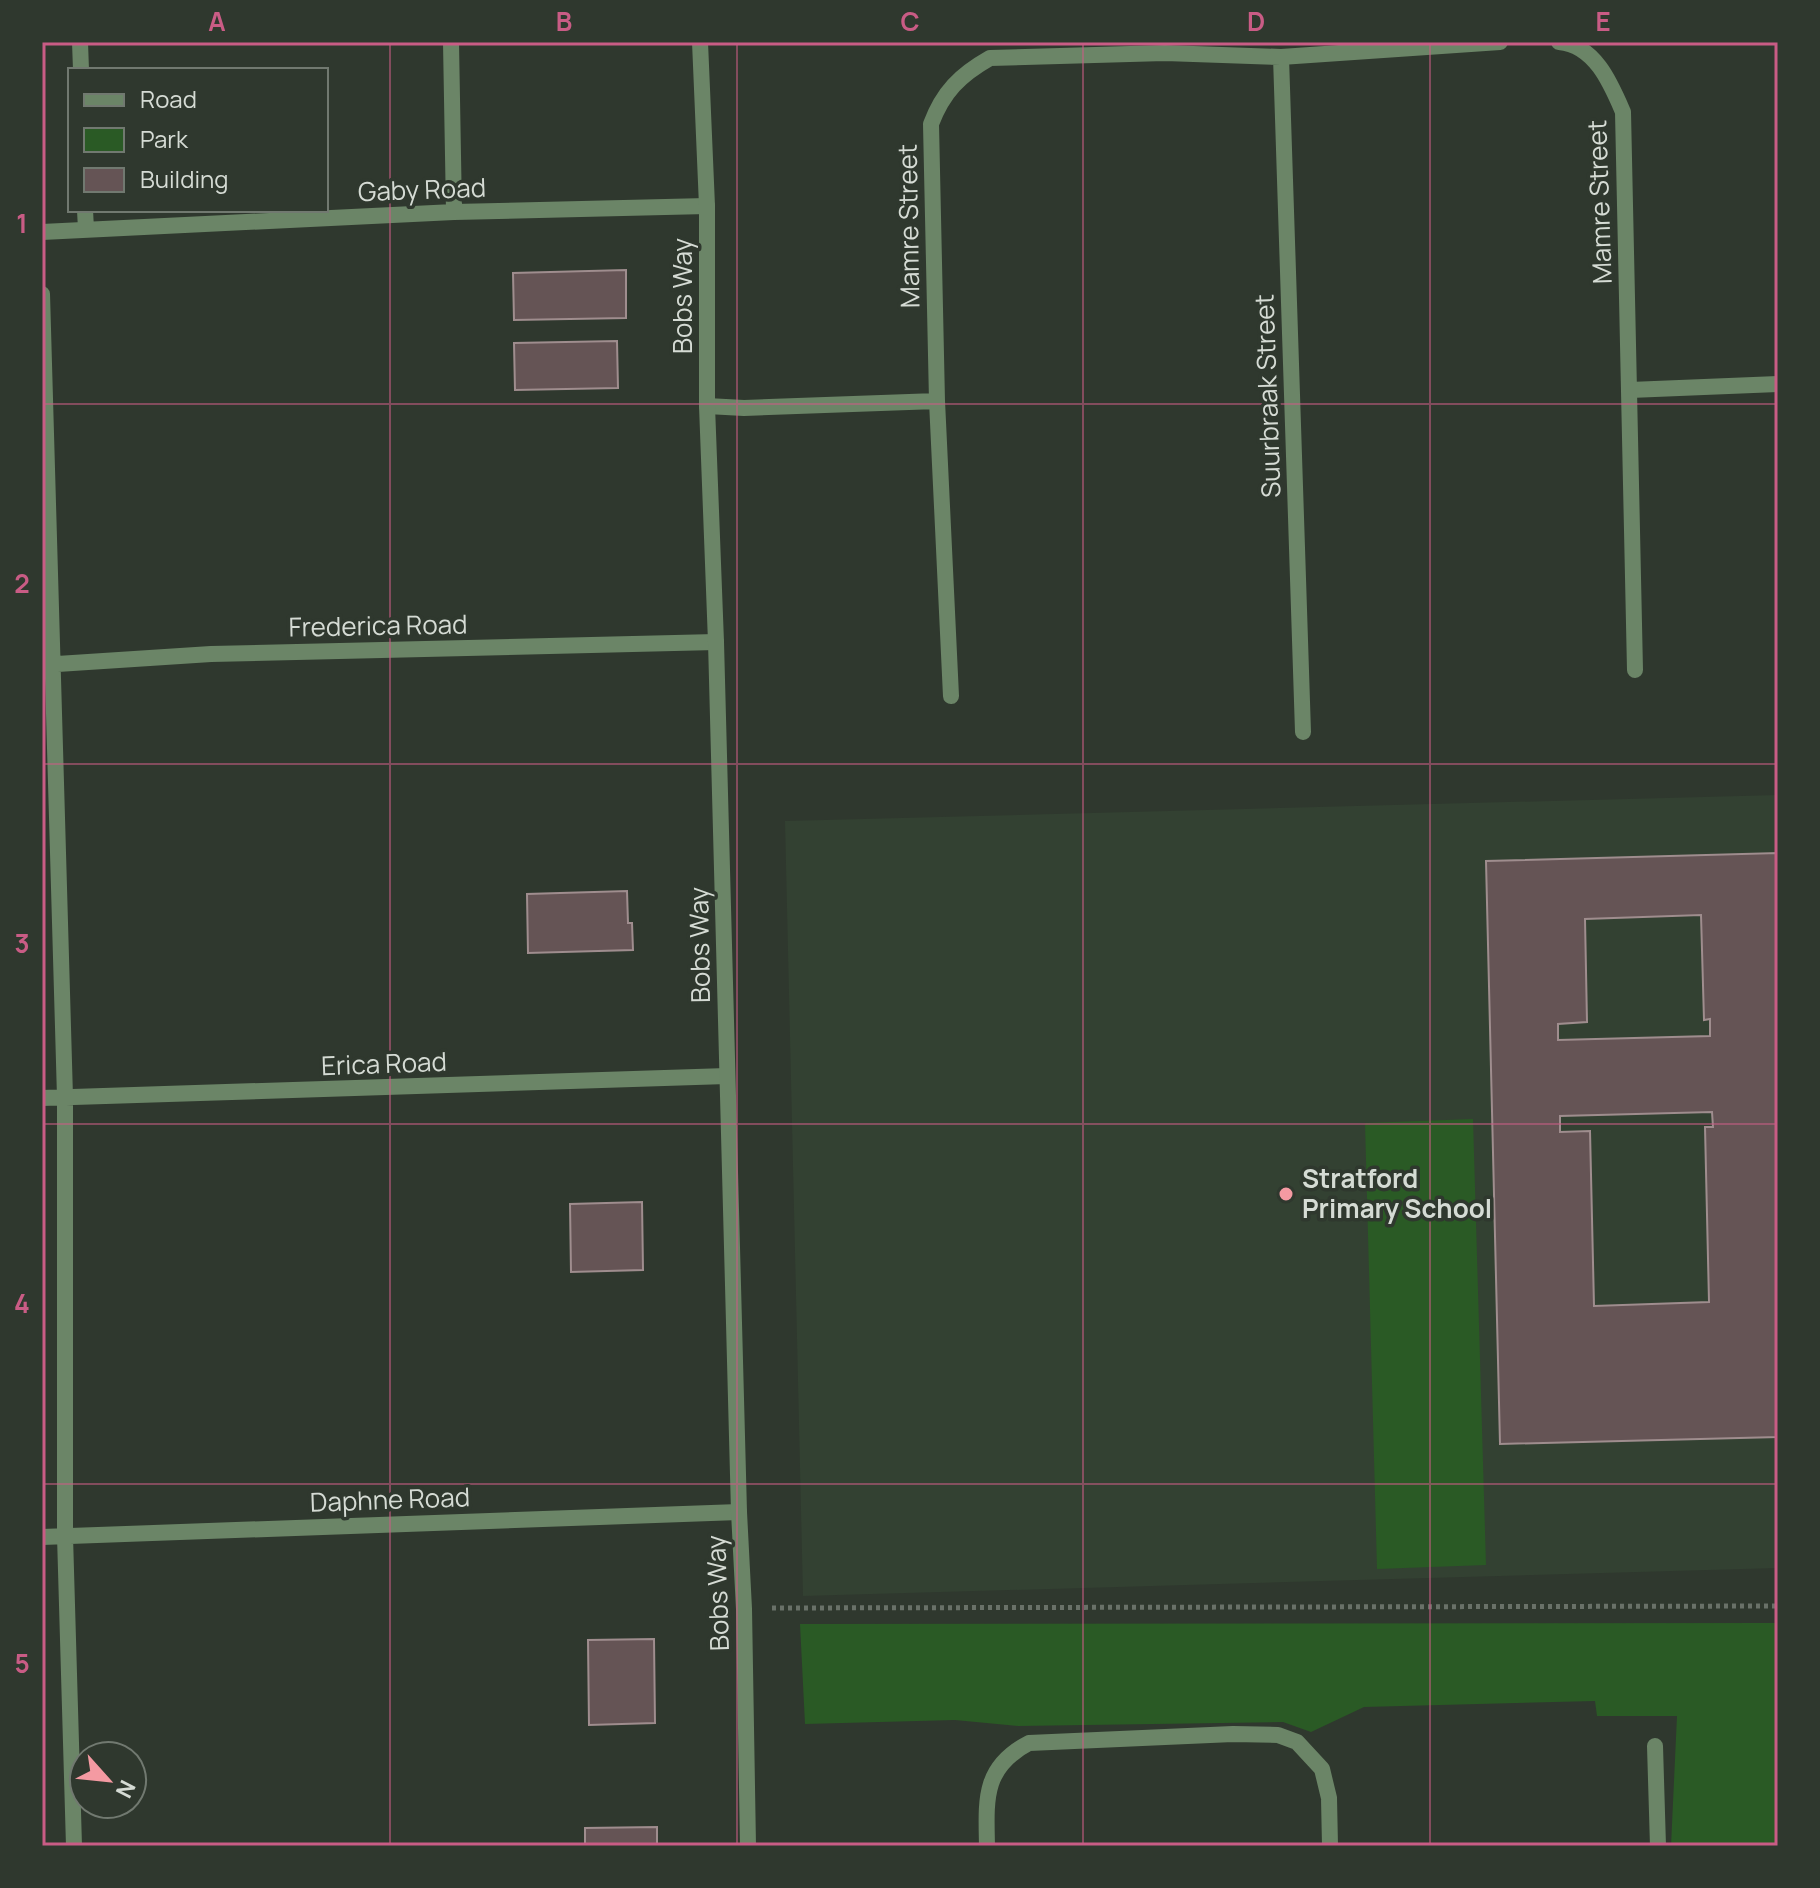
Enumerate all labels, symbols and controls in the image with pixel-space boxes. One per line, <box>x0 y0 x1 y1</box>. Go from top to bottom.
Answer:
text: A <box>208 3 226 39</box>
text: B <box>556 3 572 39</box>
text: C <box>900 3 920 39</box>
text: D <box>1247 3 1265 39</box>
text: E <box>1595 3 1611 39</box>
legend <box>68 68 328 212</box>
text: Road <box>140 82 197 115</box>
street label: Mamre Street <box>1578 119 1620 285</box>
text: Park <box>140 122 189 155</box>
street label: Mamre Street <box>889 144 927 308</box>
text: Building <box>140 162 228 195</box>
street label: Gaby Road <box>357 169 487 209</box>
text: 1 <box>16 205 28 241</box>
street label: Bobs Way <box>664 238 700 354</box>
street label: Suurbraak Street <box>1245 294 1289 499</box>
text: 2 <box>14 565 30 601</box>
street label: Frederica Road <box>288 605 468 645</box>
street label: Bobs Way <box>680 886 718 1003</box>
text: 3 <box>14 925 30 961</box>
street label: Erica Road <box>320 1043 447 1083</box>
place label: Stratford Primary School <box>1302 1160 1492 1226</box>
marker: Stratford Primary School <box>1277 1185 1295 1203</box>
text: 4 <box>14 1285 30 1321</box>
street label: Daphne Road <box>309 1478 471 1520</box>
street label: Bobs Way <box>697 1534 737 1652</box>
text: 5 <box>14 1645 30 1681</box>
north arrow <box>68 1740 148 1820</box>
text: N <box>109 1775 143 1803</box>

